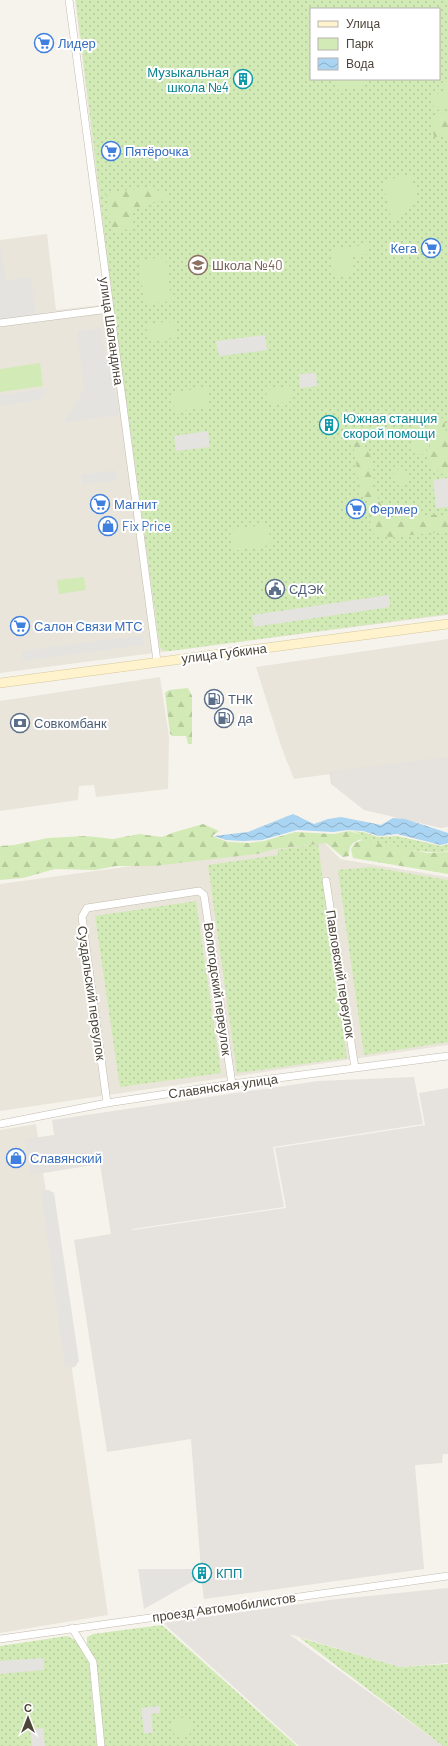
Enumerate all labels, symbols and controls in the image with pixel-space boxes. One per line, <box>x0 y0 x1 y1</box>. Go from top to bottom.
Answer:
legend <box>310 8 440 80</box>
text: Улица <box>346 16 380 31</box>
supermarket icon: Лидер <box>33 32 55 54</box>
place label: Лидер <box>58 35 96 51</box>
text: Парк <box>346 36 374 51</box>
text: Вода <box>346 56 374 71</box>
place label: Музыкальная школа №4 <box>147 64 229 95</box>
building icon: Музыкальная школа №4 <box>232 68 254 90</box>
supermarket icon: Пятёрочка <box>100 140 122 162</box>
place label: Пятёрочка <box>125 143 189 159</box>
supermarket icon: Кега <box>420 237 442 259</box>
place label: Кега <box>391 240 418 256</box>
school or university icon: Школа №40 <box>187 254 209 276</box>
place label: Школа №40 <box>212 257 283 273</box>
street label: улица Шаландина <box>97 276 128 387</box>
place label: Южная станция скорой помощи <box>343 410 437 441</box>
building icon: Южная станция скорой помощи <box>318 414 340 436</box>
supermarket icon: Магнит <box>89 493 111 515</box>
place label: Магнит <box>114 496 157 512</box>
supermarket icon: Фермер <box>345 498 367 520</box>
place label: Фермер <box>370 501 418 517</box>
shop icon: Fix Price <box>97 515 119 537</box>
place label: Fix Price <box>122 518 171 534</box>
public building icon: СДЭК <box>264 578 286 600</box>
place label: СДЭК <box>289 581 324 597</box>
supermarket icon: Салон Связи МТС <box>9 615 31 637</box>
place label: Салон Связи МТС <box>34 618 143 634</box>
street label: улица Губкина <box>180 640 268 666</box>
fuel station icon: ТНК <box>203 688 225 710</box>
place label: ТНК <box>228 691 253 707</box>
fuel station icon: да <box>213 707 235 729</box>
place label: да <box>238 710 254 726</box>
bank icon: Совкомбанк <box>9 712 31 734</box>
place label: Совкомбанк <box>34 715 107 731</box>
street label: Павловский переулок <box>323 909 359 1040</box>
street label: Вологодский переулок <box>201 921 235 1057</box>
street label: Суздальский переулок <box>75 925 109 1062</box>
street label: Славянская улица <box>167 1070 279 1102</box>
shop icon: Славянский <box>5 1147 27 1169</box>
place label: Славянский <box>30 1150 102 1166</box>
building icon: КПП <box>191 1562 213 1584</box>
place label: КПП <box>216 1565 242 1581</box>
street label: проезд Автомобилистов <box>151 1589 297 1625</box>
north arrow <box>8 1698 48 1738</box>
text: С <box>24 1701 32 1714</box>

